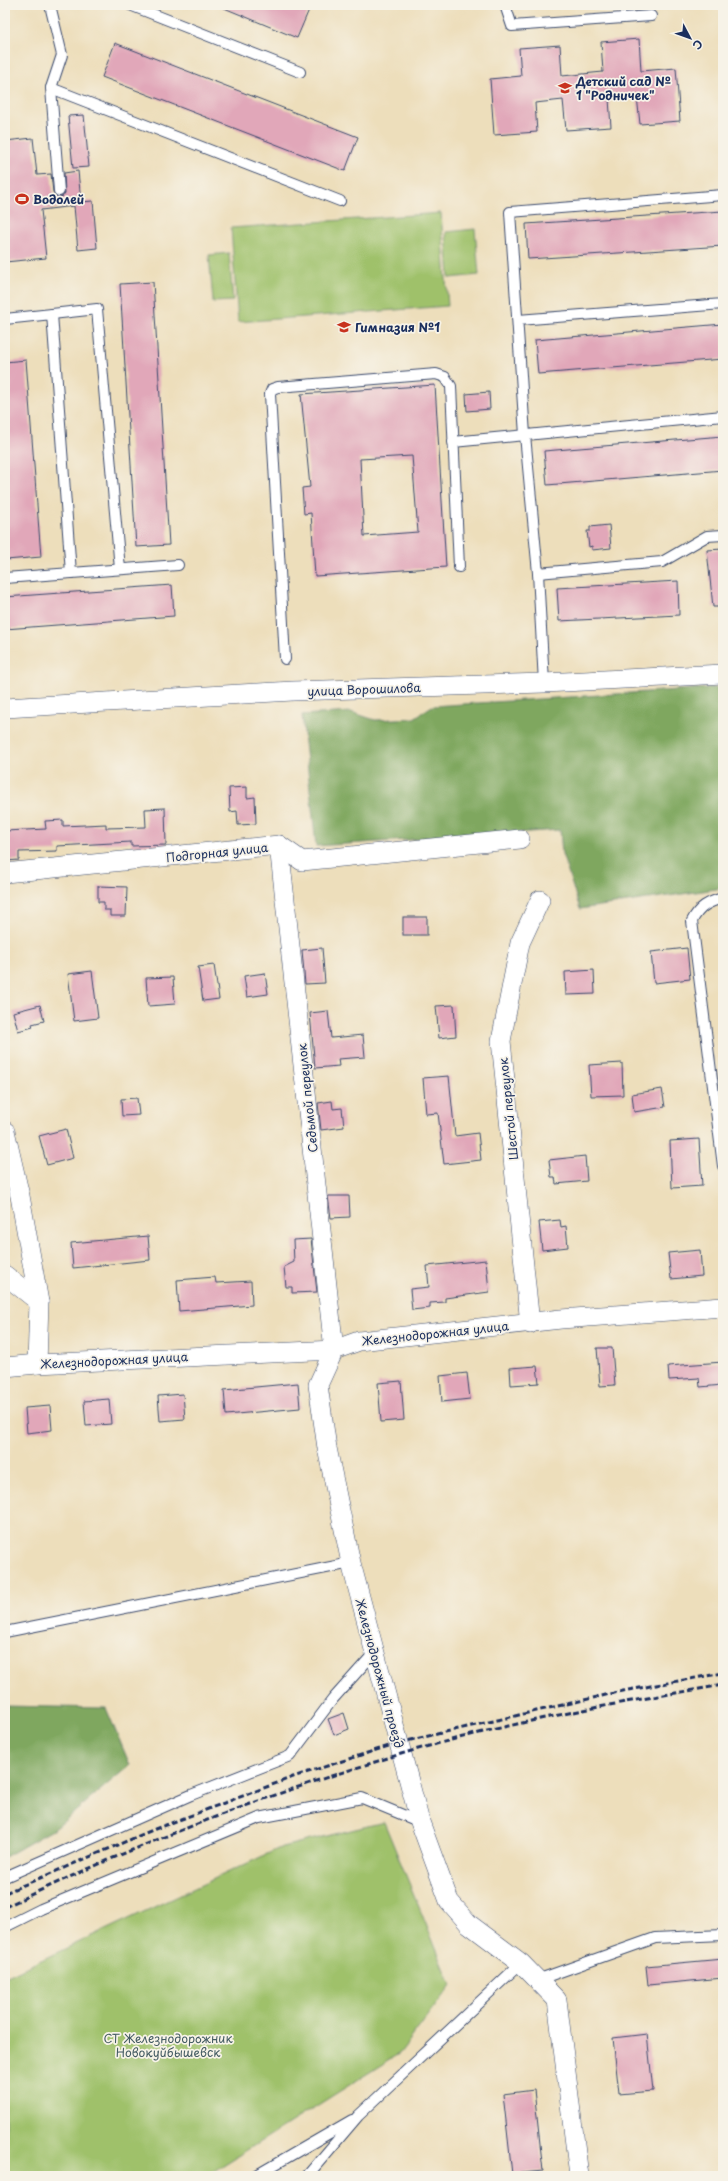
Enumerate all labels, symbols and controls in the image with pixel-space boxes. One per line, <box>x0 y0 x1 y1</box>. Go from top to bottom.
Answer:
north arrow <box>670 18 710 58</box>
text: С <box>689 36 707 54</box>
place label: Детский сад № 1 "Родничек" <box>575 72 671 104</box>
school or university icon: Детский сад № 1 "Родничек" <box>557 80 573 96</box>
place label: Водолей <box>33 190 84 208</box>
sports icon: Водолей <box>14 191 30 207</box>
place label: Гимназия №1 <box>355 318 440 336</box>
school or university icon: Гимназия №1 <box>336 319 352 335</box>
street label: улица Ворошилова <box>307 678 422 700</box>
street label: Подгорная улица <box>165 838 269 866</box>
street label: Седьмой переулок <box>292 1042 322 1153</box>
street label: Шестой переулок <box>494 1056 522 1161</box>
street label: Железнодорожная улица <box>360 1316 510 1350</box>
street label: Железнодорожная улица <box>40 1347 189 1373</box>
street label: Железнодорожный проезд <box>351 1596 409 1750</box>
park label: СТ Железнодорожник Новокуйбышевск <box>103 2029 233 2061</box>

